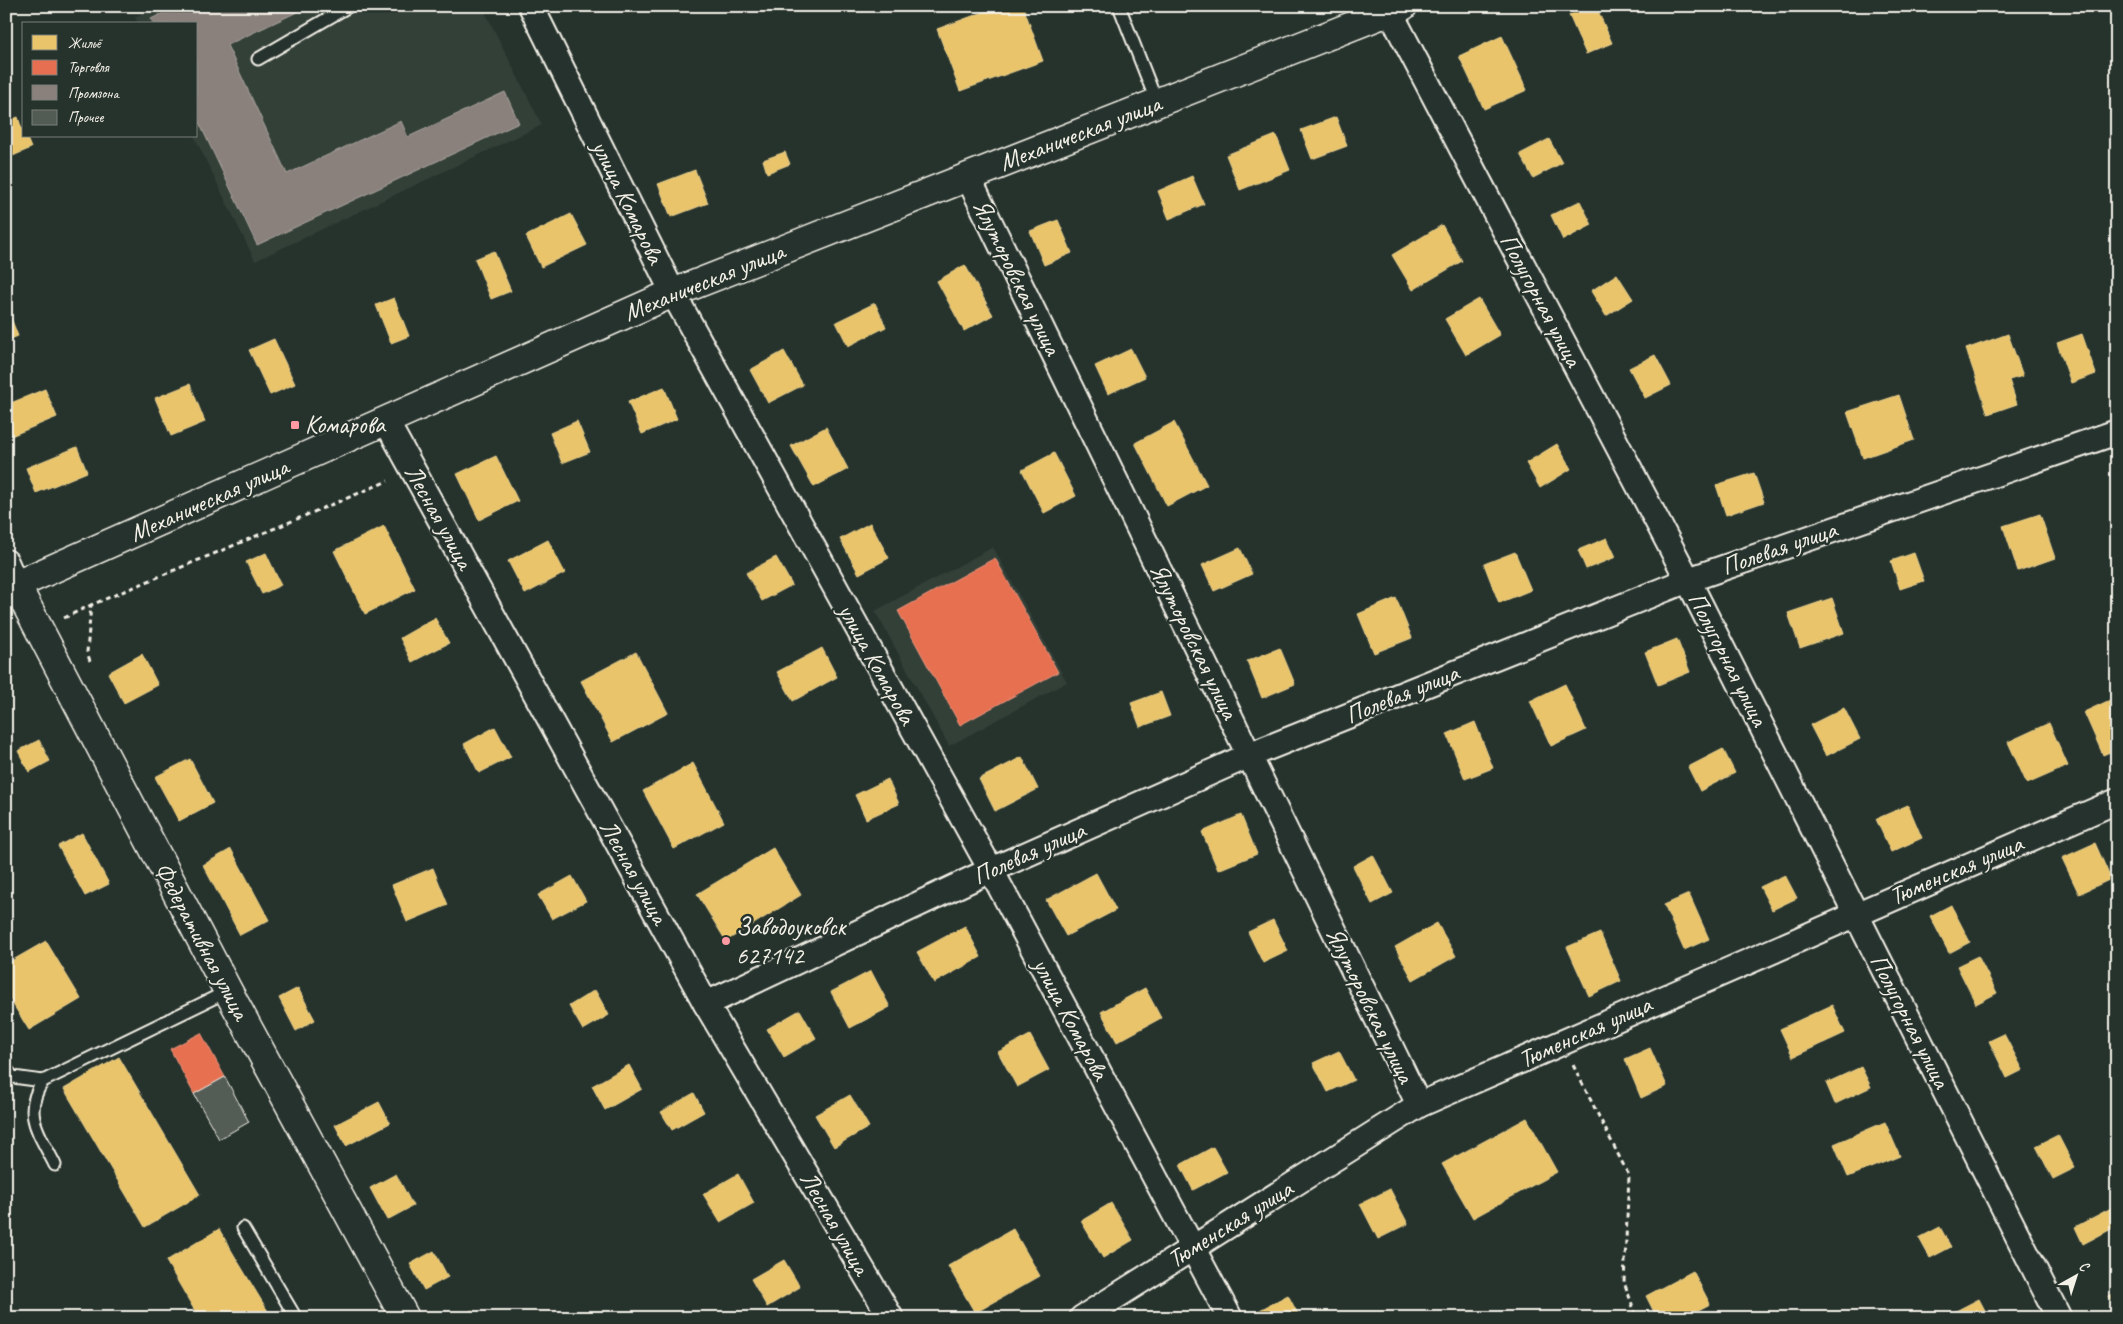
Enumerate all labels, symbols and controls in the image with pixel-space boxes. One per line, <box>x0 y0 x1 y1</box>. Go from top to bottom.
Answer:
legend <box>22 22 198 138</box>
text: Жильё <box>68 34 103 53</box>
text: Торговля <box>68 58 111 77</box>
text: Промзона <box>68 84 120 103</box>
street label: Механическая улица <box>995 87 1168 178</box>
text: Прочее <box>68 108 104 127</box>
street label: улица Комарова <box>583 133 673 271</box>
street label: Ялуторовская улица <box>965 194 1069 362</box>
street label: Полугорная улица <box>1493 228 1590 374</box>
street label: Механическая улица <box>619 234 792 329</box>
place label: Комарова <box>305 409 387 441</box>
marker: Комарова <box>289 419 301 431</box>
street label: Механическая улица <box>125 450 296 549</box>
street label: Лесная улица <box>397 459 482 577</box>
street label: Полевая улица <box>1717 513 1843 583</box>
street label: Ялуторовская улица <box>1142 558 1246 726</box>
street label: Полугорная улица <box>1681 587 1776 733</box>
street label: улица Комарова <box>830 596 924 732</box>
street label: Полевая улица <box>1340 656 1465 731</box>
street label: Полевая улица <box>968 813 1092 892</box>
street label: Лесная улица <box>592 814 677 932</box>
street label: Тюменская улица <box>1884 827 2030 913</box>
street label: Федеративная улица <box>147 857 258 1028</box>
place label: Заводоуковск 627142 <box>736 911 848 972</box>
street label: Ялуторовская улица <box>1318 922 1422 1090</box>
marker: Заводоуковск 627142 <box>720 935 732 947</box>
street label: Полугорная улица <box>1863 949 1958 1095</box>
street label: улица Комарова <box>1025 951 1117 1087</box>
street label: Тюменская улица <box>1514 988 1658 1076</box>
street label: Лесная улица <box>793 1165 879 1283</box>
street label: Тюменская улица <box>1161 1172 1301 1275</box>
north arrow <box>2050 1252 2100 1302</box>
text: С <box>2076 1258 2094 1276</box>

